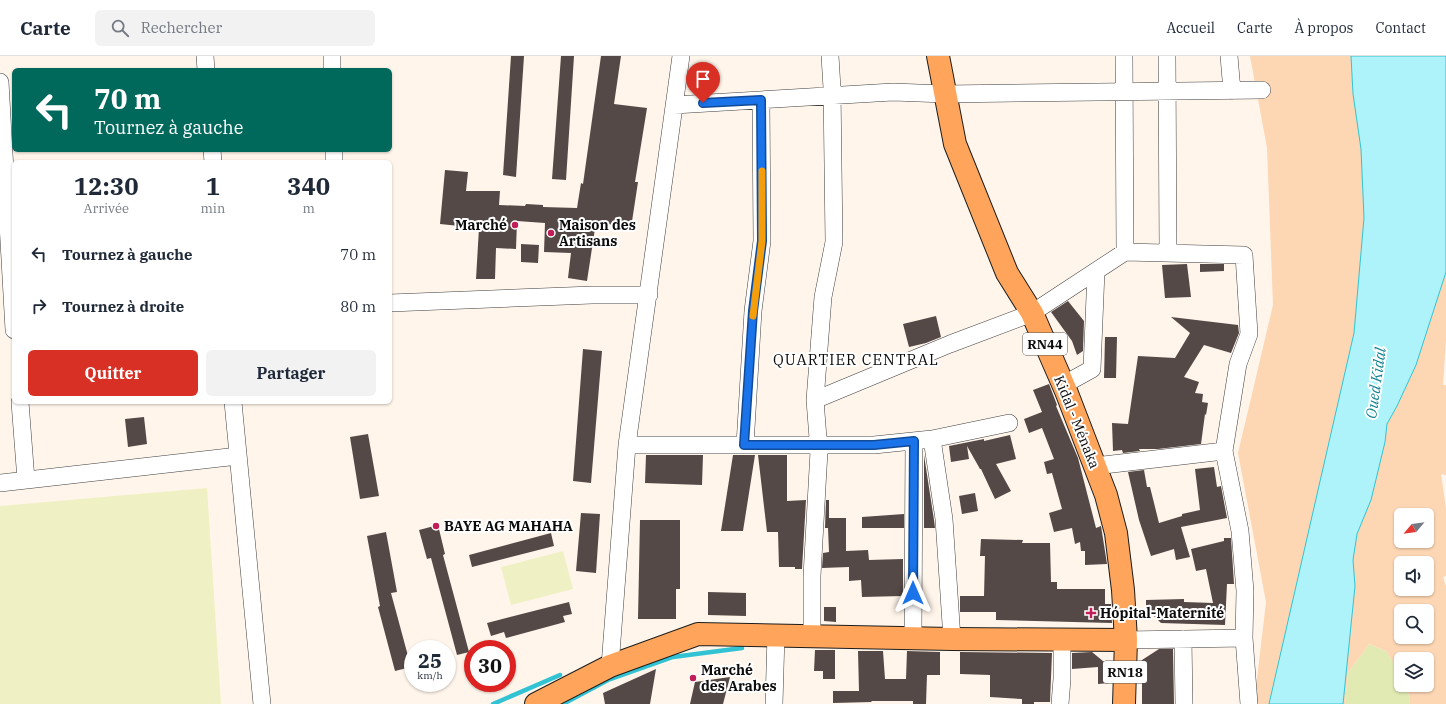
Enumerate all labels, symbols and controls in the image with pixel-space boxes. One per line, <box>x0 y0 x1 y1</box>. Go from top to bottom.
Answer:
search box <box>95 10 375 46</box>
text: Carte <box>20 16 71 40</box>
icon: search <box>109 17 131 39</box>
text: Rechercher <box>141 18 222 37</box>
text: Accueil <box>1166 19 1215 37</box>
text: Carte <box>1237 19 1272 37</box>
text: À propos <box>1294 19 1353 37</box>
text: Contact <box>1375 19 1426 37</box>
pin <box>686 62 720 103</box>
icon: arrive <box>692 68 714 90</box>
text: 70 m <box>94 80 161 117</box>
icon: left <box>28 84 80 136</box>
text: Tournez à gauche <box>94 116 243 139</box>
text: 12:30 <box>74 170 139 202</box>
text: 1 <box>206 170 220 202</box>
text: 340 <box>287 170 330 202</box>
text: Arrivée <box>84 200 129 217</box>
text: min <box>200 200 225 217</box>
text: m <box>302 200 315 217</box>
place label: Marché <box>455 216 507 234</box>
place label: Maison des Artisans <box>559 216 636 250</box>
marker: Marché <box>510 220 520 230</box>
marker: Maison des Artisans <box>546 228 556 238</box>
icon: left <box>28 243 50 265</box>
text: Tournez à gauche <box>62 245 193 264</box>
text: 70 m <box>340 245 376 264</box>
icon: right <box>28 295 50 317</box>
text: Tournez à droite <box>62 297 184 316</box>
text: 80 m <box>340 297 376 316</box>
road number: RN44 <box>1023 333 1067 355</box>
water label: Oued Kidal <box>1361 345 1390 420</box>
button: Quitter <box>28 350 198 396</box>
button: Partager <box>206 350 376 396</box>
district label: QUARTIER CENTRAL <box>773 350 939 369</box>
street label: Kidal - Ménaka <box>1050 373 1104 471</box>
north arrow <box>1394 508 1434 548</box>
map controls <box>1394 508 1434 692</box>
place label: BAYE AG MAHAHA <box>444 517 573 535</box>
marker: BAYE AG MAHAHA <box>431 521 441 531</box>
button: sound <box>1394 556 1434 596</box>
position arrow <box>892 572 934 614</box>
place label: Hópital-Maternité <box>1100 604 1224 622</box>
button: search <box>1394 604 1434 644</box>
marker: Hópital-Maternité <box>1085 607 1097 619</box>
speed limit sign: 30 <box>464 640 516 692</box>
text: 25 <box>418 647 442 674</box>
button: layers <box>1394 652 1434 692</box>
place label: Marché des Arabes <box>701 661 777 695</box>
road number: RN18 <box>1103 661 1147 683</box>
text: km/h <box>417 669 443 682</box>
marker: Marché des Arabes <box>688 673 698 683</box>

